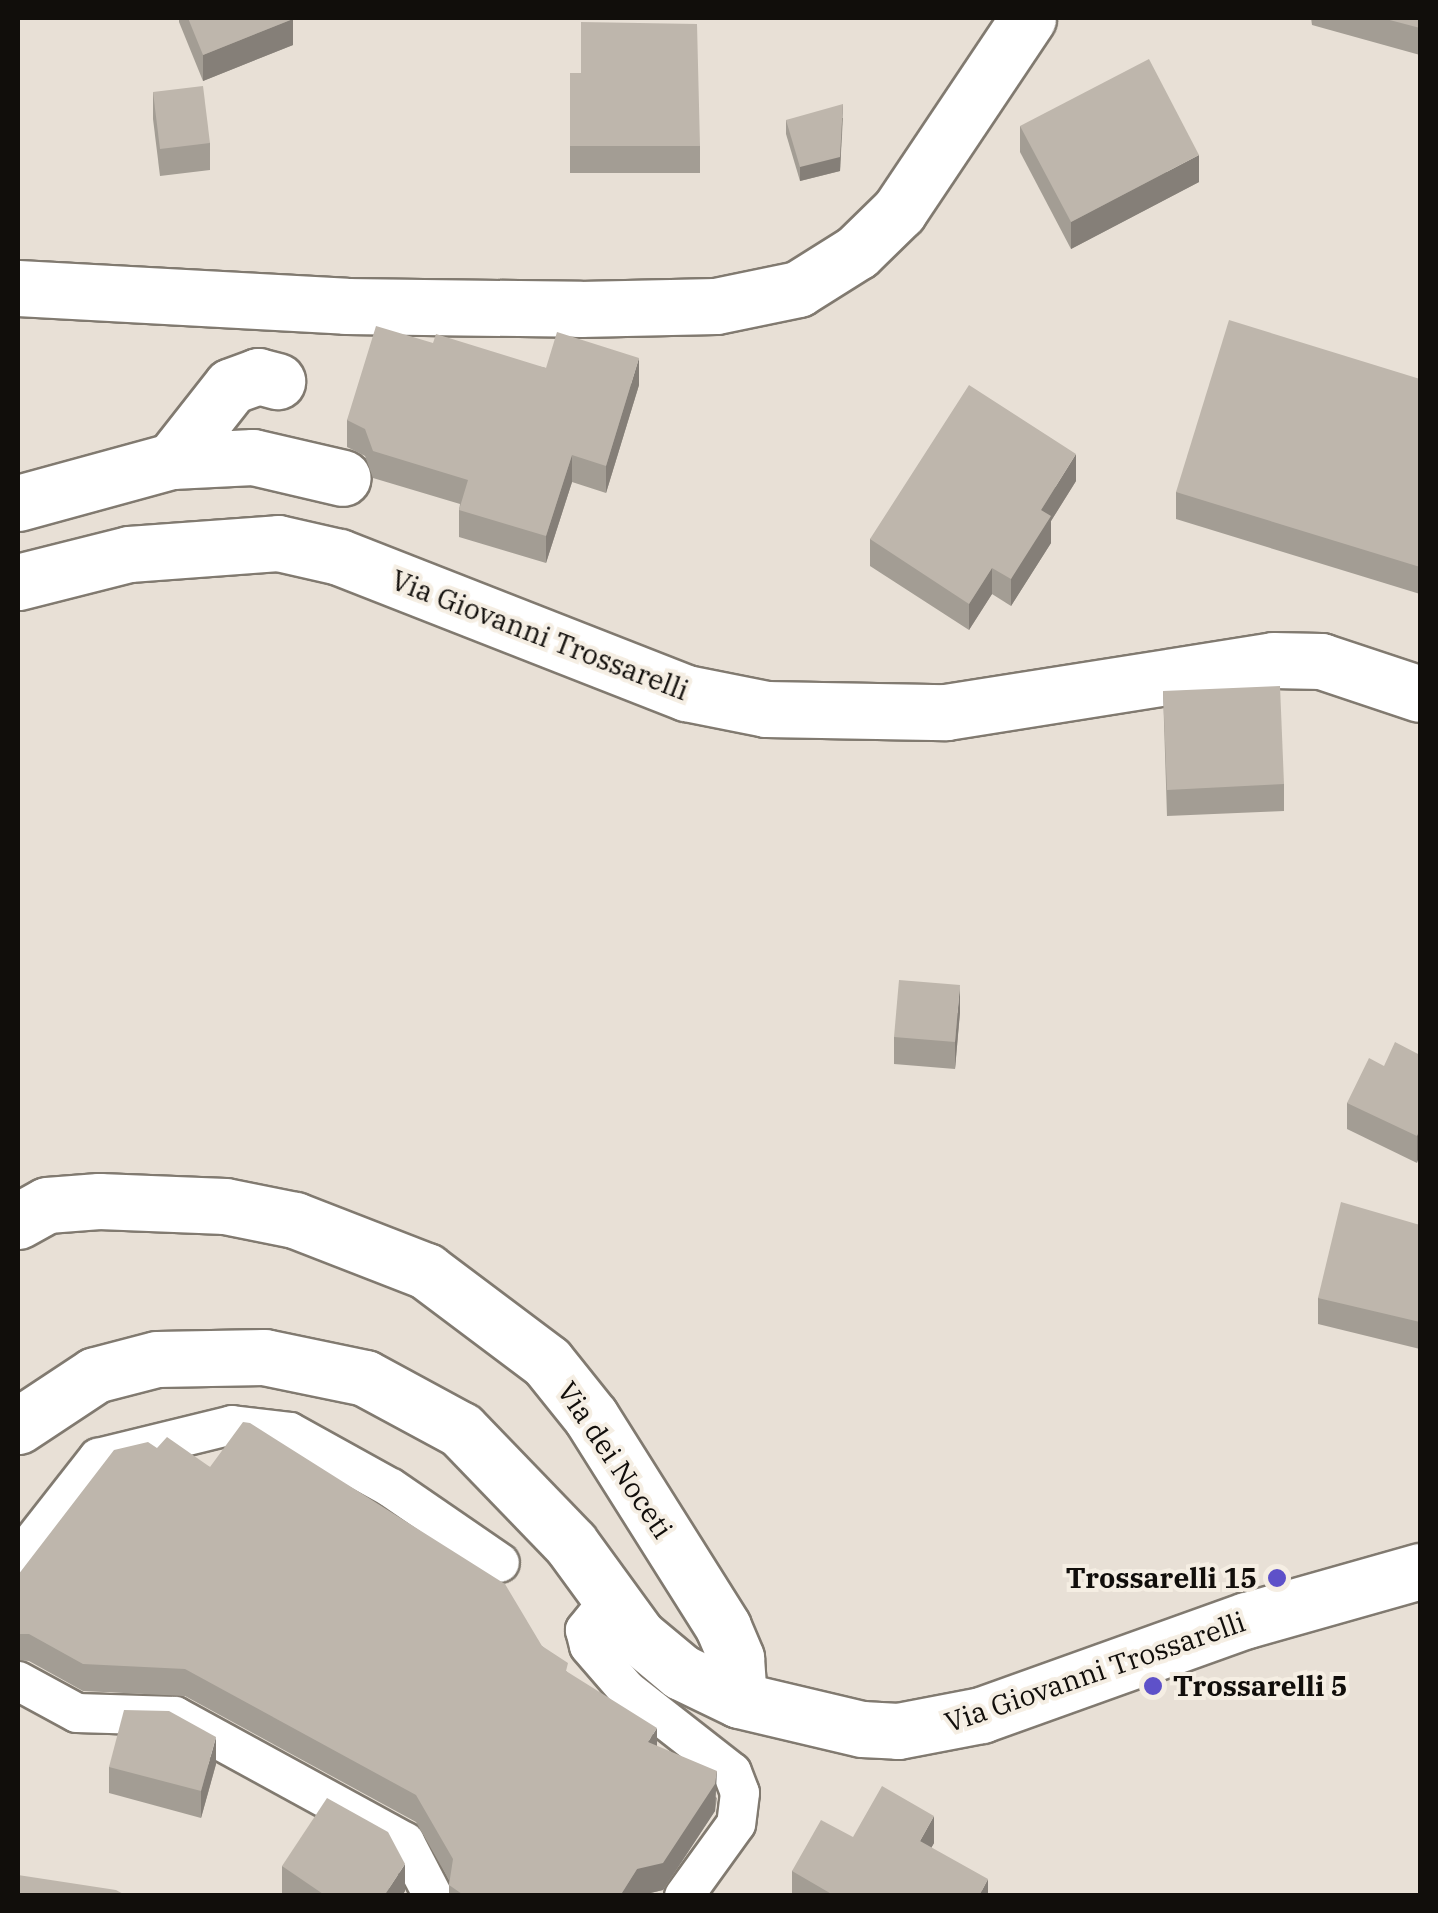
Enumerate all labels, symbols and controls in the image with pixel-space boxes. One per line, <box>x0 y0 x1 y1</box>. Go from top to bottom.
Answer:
street label: Via Giovanni Trossarelli <box>387 563 693 707</box>
street label: Via dei Noceti <box>550 1375 680 1545</box>
place label: Trossarelli 15 <box>1066 1561 1257 1595</box>
marker: Trossarelli 15 <box>1266 1567 1288 1589</box>
street label: Via Giovanni Trossarelli <box>940 1605 1250 1739</box>
place label: Trossarelli 5 <box>1173 1669 1348 1703</box>
marker: Trossarelli 5 <box>1142 1675 1164 1697</box>

